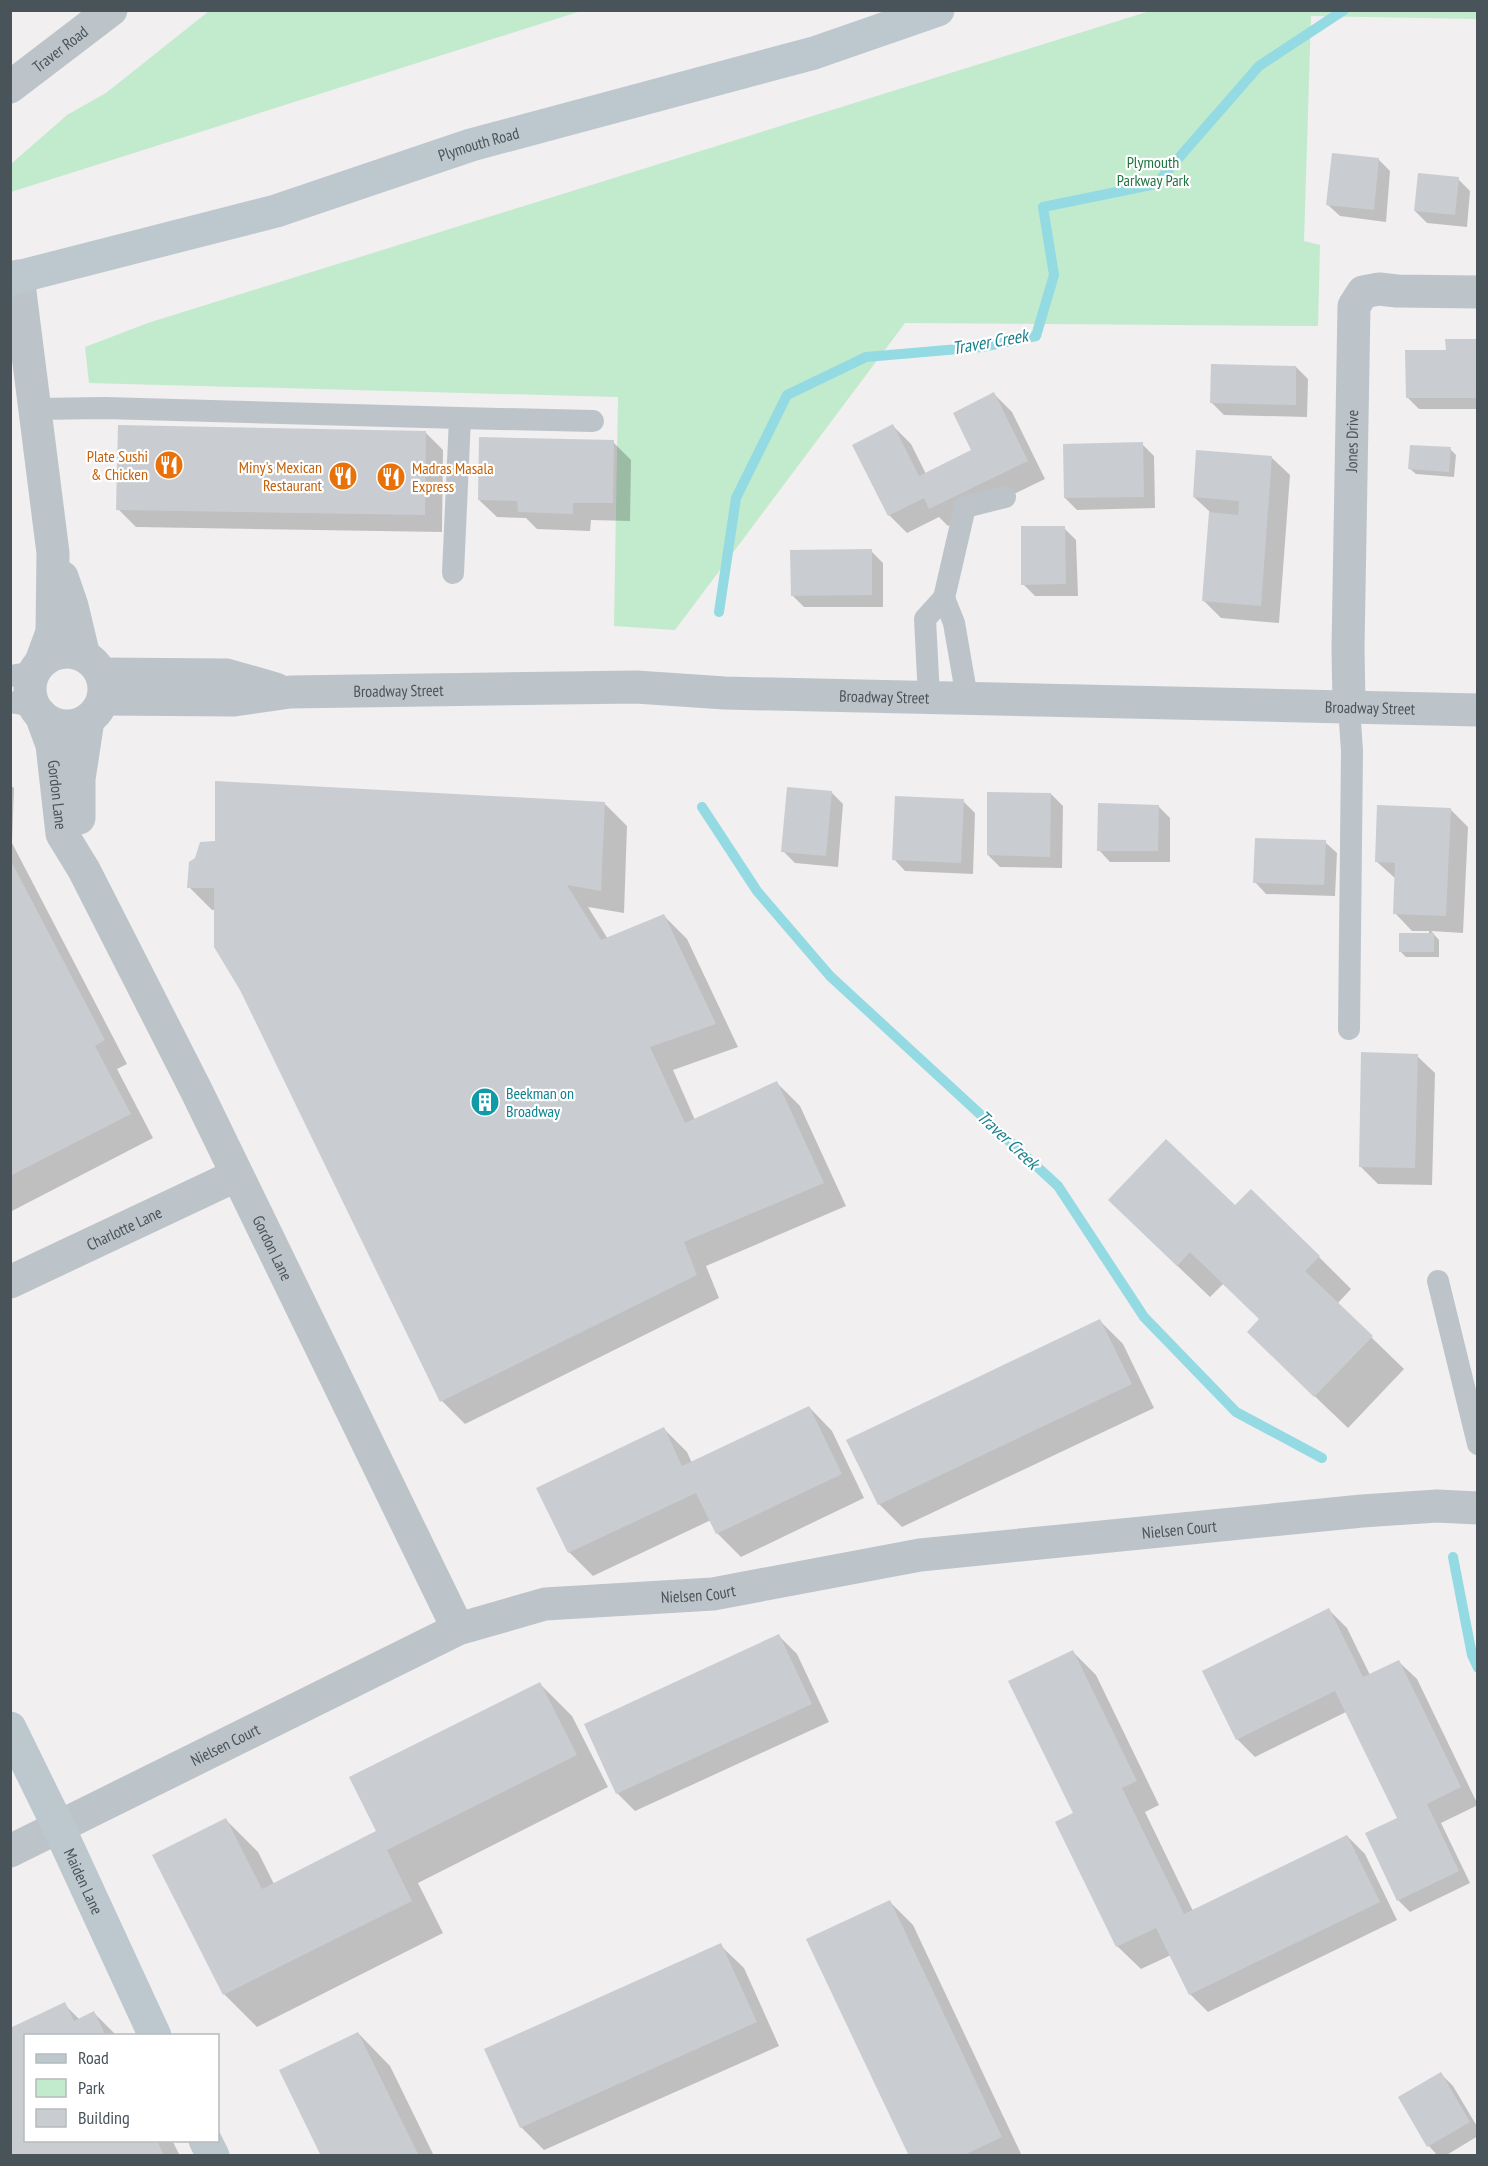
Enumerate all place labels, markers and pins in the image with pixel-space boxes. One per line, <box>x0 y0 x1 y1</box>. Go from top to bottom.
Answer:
place label: Plate Sushi & Chicken <box>87 446 148 484</box>
restaurant icon: Plate Sushi & Chicken <box>153 449 185 481</box>
place label: Miny's Mexican Restaurant <box>239 457 323 495</box>
place label: Madras Masala Express <box>412 458 494 496</box>
restaurant icon: Miny's Mexican Restaurant <box>327 460 359 492</box>
restaurant icon: Madras Masala Express <box>375 461 407 493</box>
place label: Beekman on Broadway <box>506 1083 574 1121</box>
building icon: Beekman on Broadway <box>469 1086 501 1118</box>

